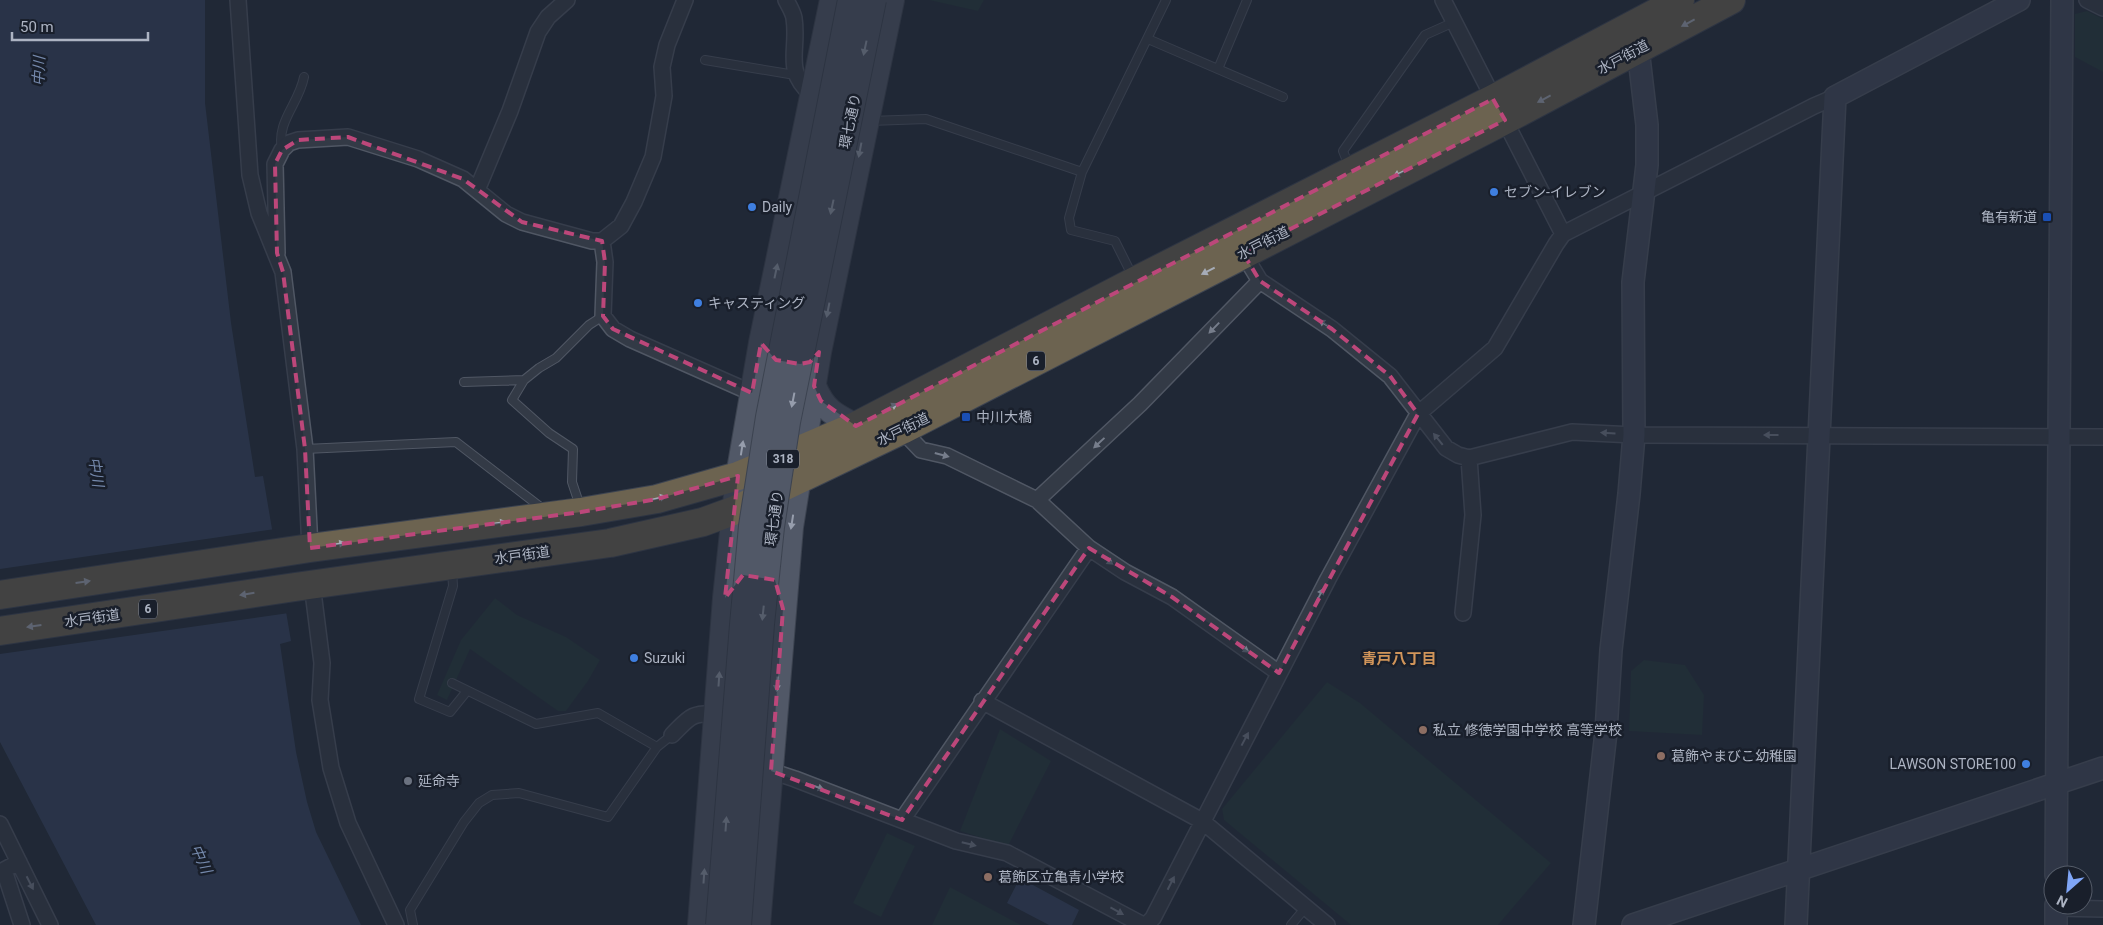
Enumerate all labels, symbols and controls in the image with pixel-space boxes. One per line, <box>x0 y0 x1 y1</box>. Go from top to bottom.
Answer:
scale bar <box>12 10 149 42</box>
text: 50 m <box>20 18 54 36</box>
one-way arrow <box>1681 19 1695 27</box>
street label: 水戸街道 <box>1595 37 1651 77</box>
one-way arrow <box>860 40 868 56</box>
water label: 中川 <box>29 54 49 86</box>
street label: 環七通り <box>836 92 864 150</box>
one-way arrow <box>1537 95 1551 103</box>
one-way arrow <box>856 143 864 158</box>
one-way arrow <box>1393 169 1407 177</box>
place label: セブン-イレブン <box>1504 184 1606 200</box>
marker: セブン-イレブン <box>1488 186 1500 198</box>
place label: Daily <box>762 199 793 215</box>
one-way arrow <box>828 199 836 215</box>
marker: Daily <box>746 201 758 213</box>
place label: 亀有新道 <box>1981 209 2037 225</box>
marker: 亀有新道 <box>2041 211 2053 223</box>
street label: 水戸街道 <box>1234 223 1292 263</box>
one-way arrow <box>772 264 780 279</box>
one-way arrow <box>1201 267 1216 275</box>
place label: キャスティング <box>708 295 805 311</box>
marker: キャスティング <box>692 297 704 309</box>
one-way arrow <box>824 302 832 317</box>
one-way arrow <box>1318 319 1332 329</box>
one-way arrow <box>1208 322 1220 334</box>
road number: 6 <box>1027 352 1045 371</box>
one-way arrow <box>788 393 796 409</box>
one-way arrow <box>884 403 898 411</box>
place label: 中川大橋 <box>976 409 1032 425</box>
street label: 水戸街道 <box>874 410 932 448</box>
marker: 中川大橋 <box>960 411 972 423</box>
one-way arrow <box>1600 428 1616 436</box>
one-way arrow <box>1762 431 1778 439</box>
one-way arrow <box>1433 433 1444 446</box>
one-way arrow <box>1093 437 1105 449</box>
one-way arrow <box>739 440 747 456</box>
road number: 318 <box>767 449 799 468</box>
one-way arrow <box>934 452 949 460</box>
water label: 中川 <box>85 456 108 490</box>
street label: 環七通り <box>762 489 786 547</box>
one-way arrow <box>652 494 667 502</box>
one-way arrow <box>788 514 796 530</box>
one-way arrow <box>491 519 507 527</box>
one-way arrow <box>330 540 346 548</box>
street label: 水戸街道 <box>493 543 551 567</box>
one-way arrow <box>1100 555 1113 565</box>
one-way arrow <box>75 578 91 586</box>
one-way arrow <box>1316 587 1324 602</box>
one-way arrow <box>239 591 255 599</box>
road number: 6 <box>139 600 157 618</box>
street label: 水戸街道 <box>63 606 121 630</box>
one-way arrow <box>759 606 767 622</box>
one-way arrow <box>26 622 42 630</box>
one-way arrow <box>1236 643 1250 653</box>
place label: Suzuki <box>644 650 685 666</box>
district label: 青戸八丁目 <box>1361 650 1437 668</box>
marker: Suzuki <box>628 652 640 664</box>
one-way arrow <box>715 671 723 687</box>
one-way arrow <box>773 676 781 692</box>
place label: 私立 修徳学園中学校 高等学校 <box>1433 722 1622 738</box>
marker: 私立 修徳学園中学校 高等学校 <box>1417 724 1429 736</box>
one-way arrow <box>1241 732 1249 746</box>
place label: 葛飾やまびこ幼稚園 <box>1671 748 1797 764</box>
marker: 葛飾やまびこ幼稚園 <box>1655 750 1667 762</box>
place label: LAWSON STORE100 <box>1890 756 2016 772</box>
marker: LAWSON STORE100 <box>2020 758 2032 770</box>
place label: 延命寺 <box>418 773 460 789</box>
marker: 延命寺 <box>402 775 414 787</box>
one-way arrow <box>810 783 825 791</box>
one-way arrow <box>722 816 730 832</box>
one-way arrow <box>962 840 977 848</box>
water label: 中川 <box>187 842 216 878</box>
north arrow <box>2043 865 2093 915</box>
one-way arrow <box>700 868 708 884</box>
place label: 葛飾区立亀青小学校 <box>998 869 1124 885</box>
marker: 葛飾区立亀青小学校 <box>982 871 994 883</box>
one-way arrow <box>26 876 34 891</box>
one-way arrow <box>1167 876 1175 890</box>
text: N <box>2054 892 2070 911</box>
one-way arrow <box>1110 906 1123 915</box>

